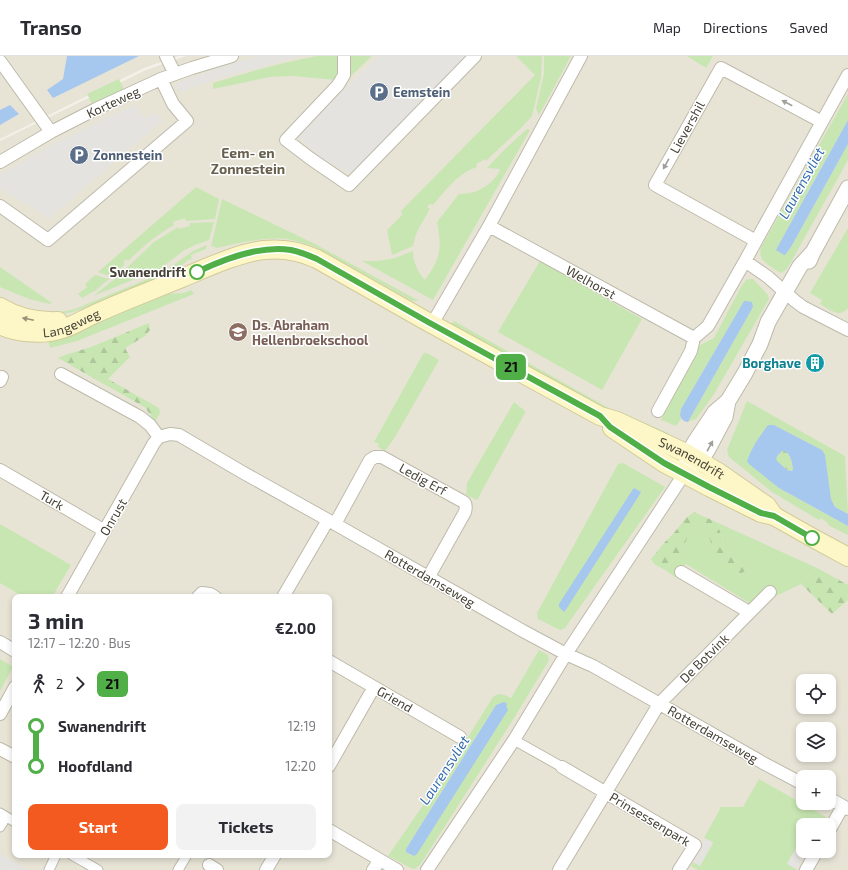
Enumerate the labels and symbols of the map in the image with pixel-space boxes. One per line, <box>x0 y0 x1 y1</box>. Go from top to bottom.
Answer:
parking icon: Eemstein <box>368 81 390 103</box>
street label: Korteweg <box>84 83 142 121</box>
place label: Eemstein <box>393 84 450 100</box>
street label: Lievershil <box>666 98 708 156</box>
one-way arrow <box>781 100 793 107</box>
parking icon: Zonnestein <box>68 144 90 166</box>
district label: Eem- en Zonnestein <box>211 144 285 177</box>
water label: Laurensvliet <box>774 144 828 222</box>
place label: Zonnestein <box>93 147 162 163</box>
one-way arrow <box>663 158 670 170</box>
street label: Welhorst <box>563 262 619 302</box>
place label: Swanendrift <box>110 264 187 280</box>
marker: Swanendrift <box>189 264 205 280</box>
street label: Langeweg <box>42 305 102 341</box>
one-way arrow <box>22 315 35 321</box>
place label: Ds. Abraham Hellenbroekschool <box>252 317 369 348</box>
school or university icon: Ds. Abraham Hellenbroekschool <box>227 321 249 343</box>
building icon: Borghave <box>804 352 826 374</box>
line badge: 21 <box>493 354 529 380</box>
place label: Borghave <box>742 355 801 371</box>
street label: Swanendrift <box>656 433 728 482</box>
one-way arrow <box>706 440 713 451</box>
street label: Ledig Erf <box>396 459 450 499</box>
street label: Turk <box>37 487 67 514</box>
street label: Onrust <box>96 495 130 539</box>
unlabelled marker <box>804 530 820 546</box>
street label: Rotterdamseweg <box>382 546 478 610</box>
street label: De Botvink <box>676 630 732 686</box>
street label: Griend <box>374 682 416 716</box>
street label: Rotterdamseweg <box>665 702 761 766</box>
water label: Laurensvliet <box>415 732 473 808</box>
street label: Prinsessenpark <box>607 789 694 850</box>

